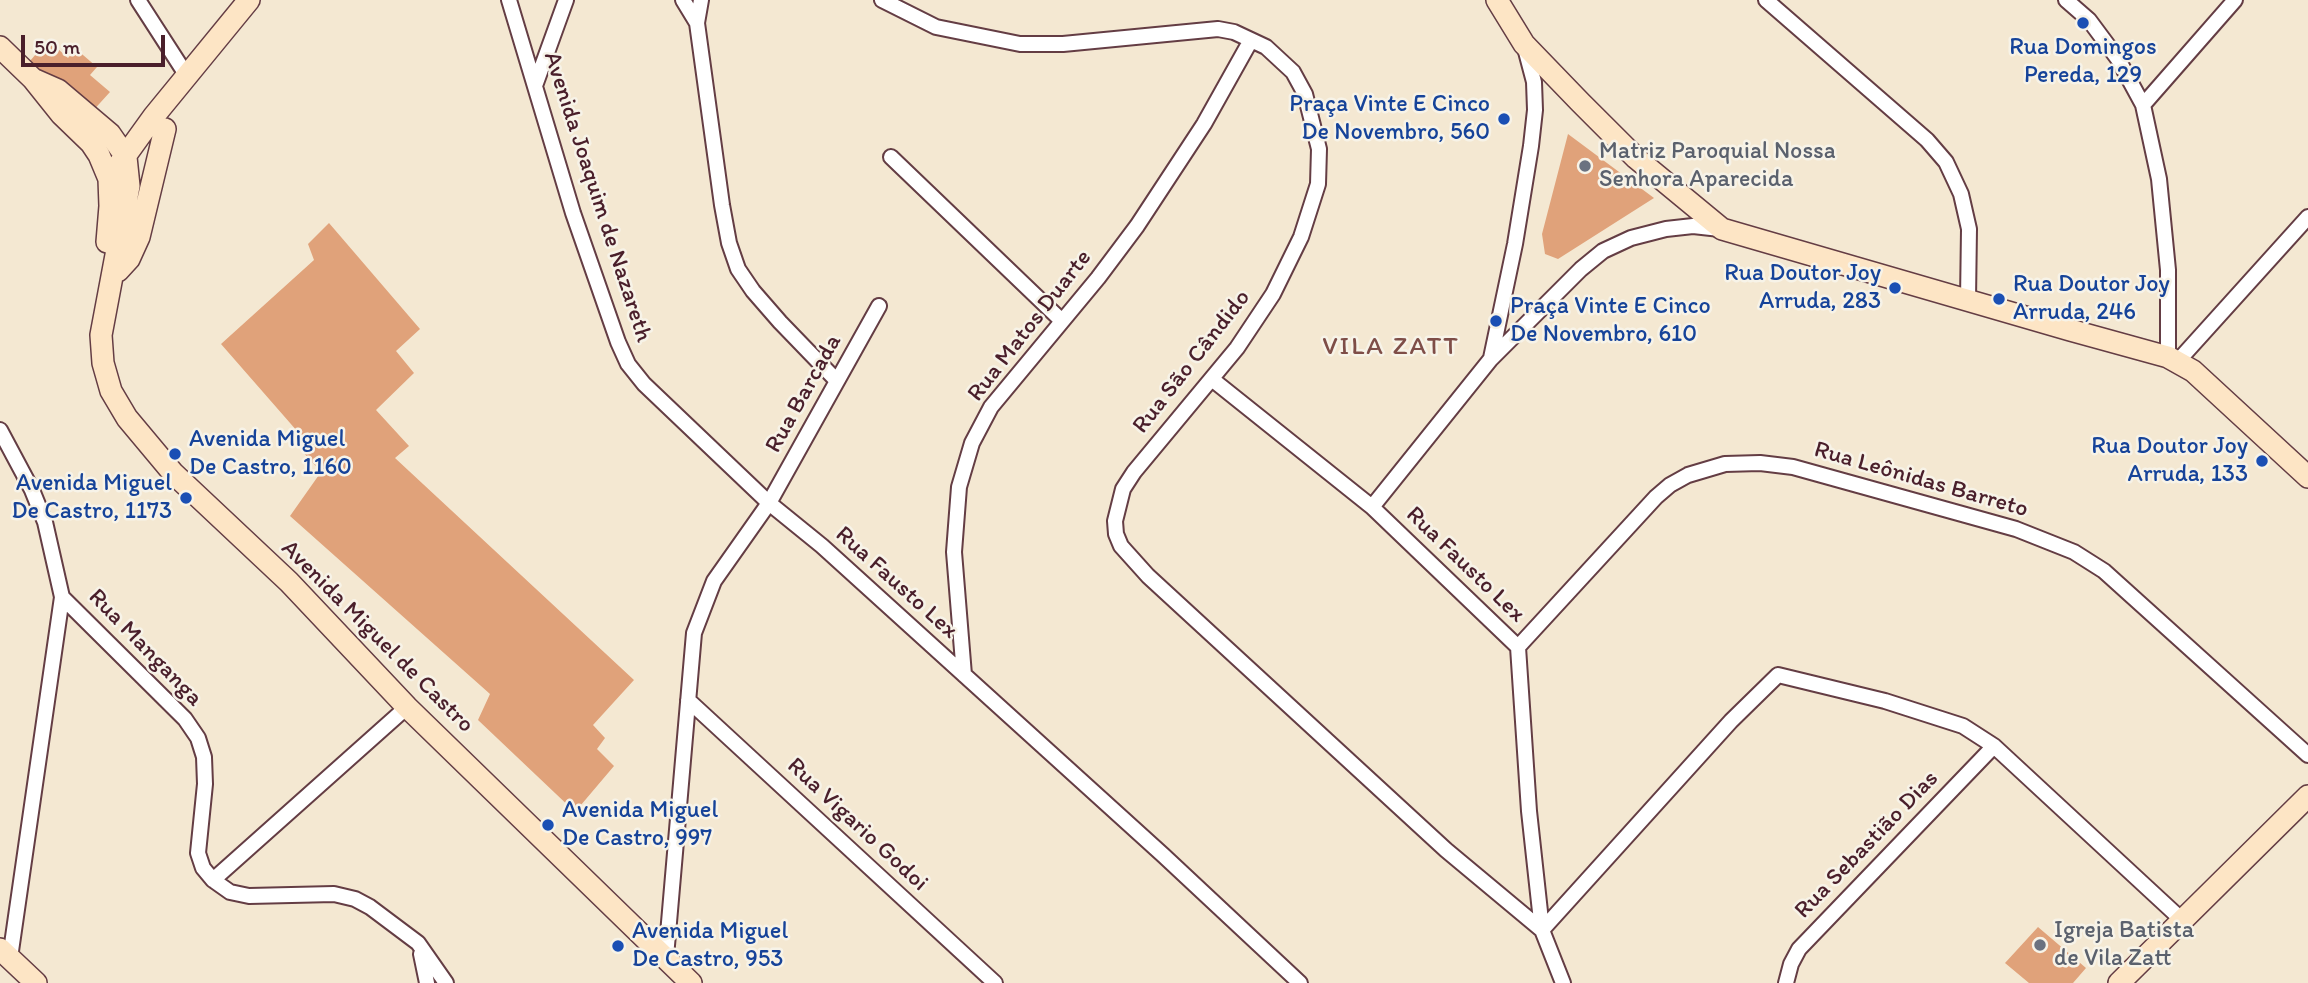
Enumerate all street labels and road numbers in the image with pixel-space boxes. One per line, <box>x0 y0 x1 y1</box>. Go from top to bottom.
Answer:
street label: Avenida Joaquim de Nazareth <box>536 48 658 346</box>
street label: Rua Matos Duarte <box>962 244 1098 408</box>
street label: Rua São Cândido <box>1127 284 1257 440</box>
street label: Rua Barcada <box>760 330 848 458</box>
street label: Rua Leônidas Barreto <box>1811 436 2031 524</box>
street label: Rua Fausto Lex <box>1399 501 1531 629</box>
street label: Rua Fausto Lex <box>829 521 963 645</box>
street label: Avenida Miguel de Castro <box>275 535 479 739</box>
street label: Rua Manganga <box>82 583 208 713</box>
street label: Rua Vigario Godoi <box>780 752 934 898</box>
street label: Rua Sebastião Dias <box>1789 765 1945 925</box>

